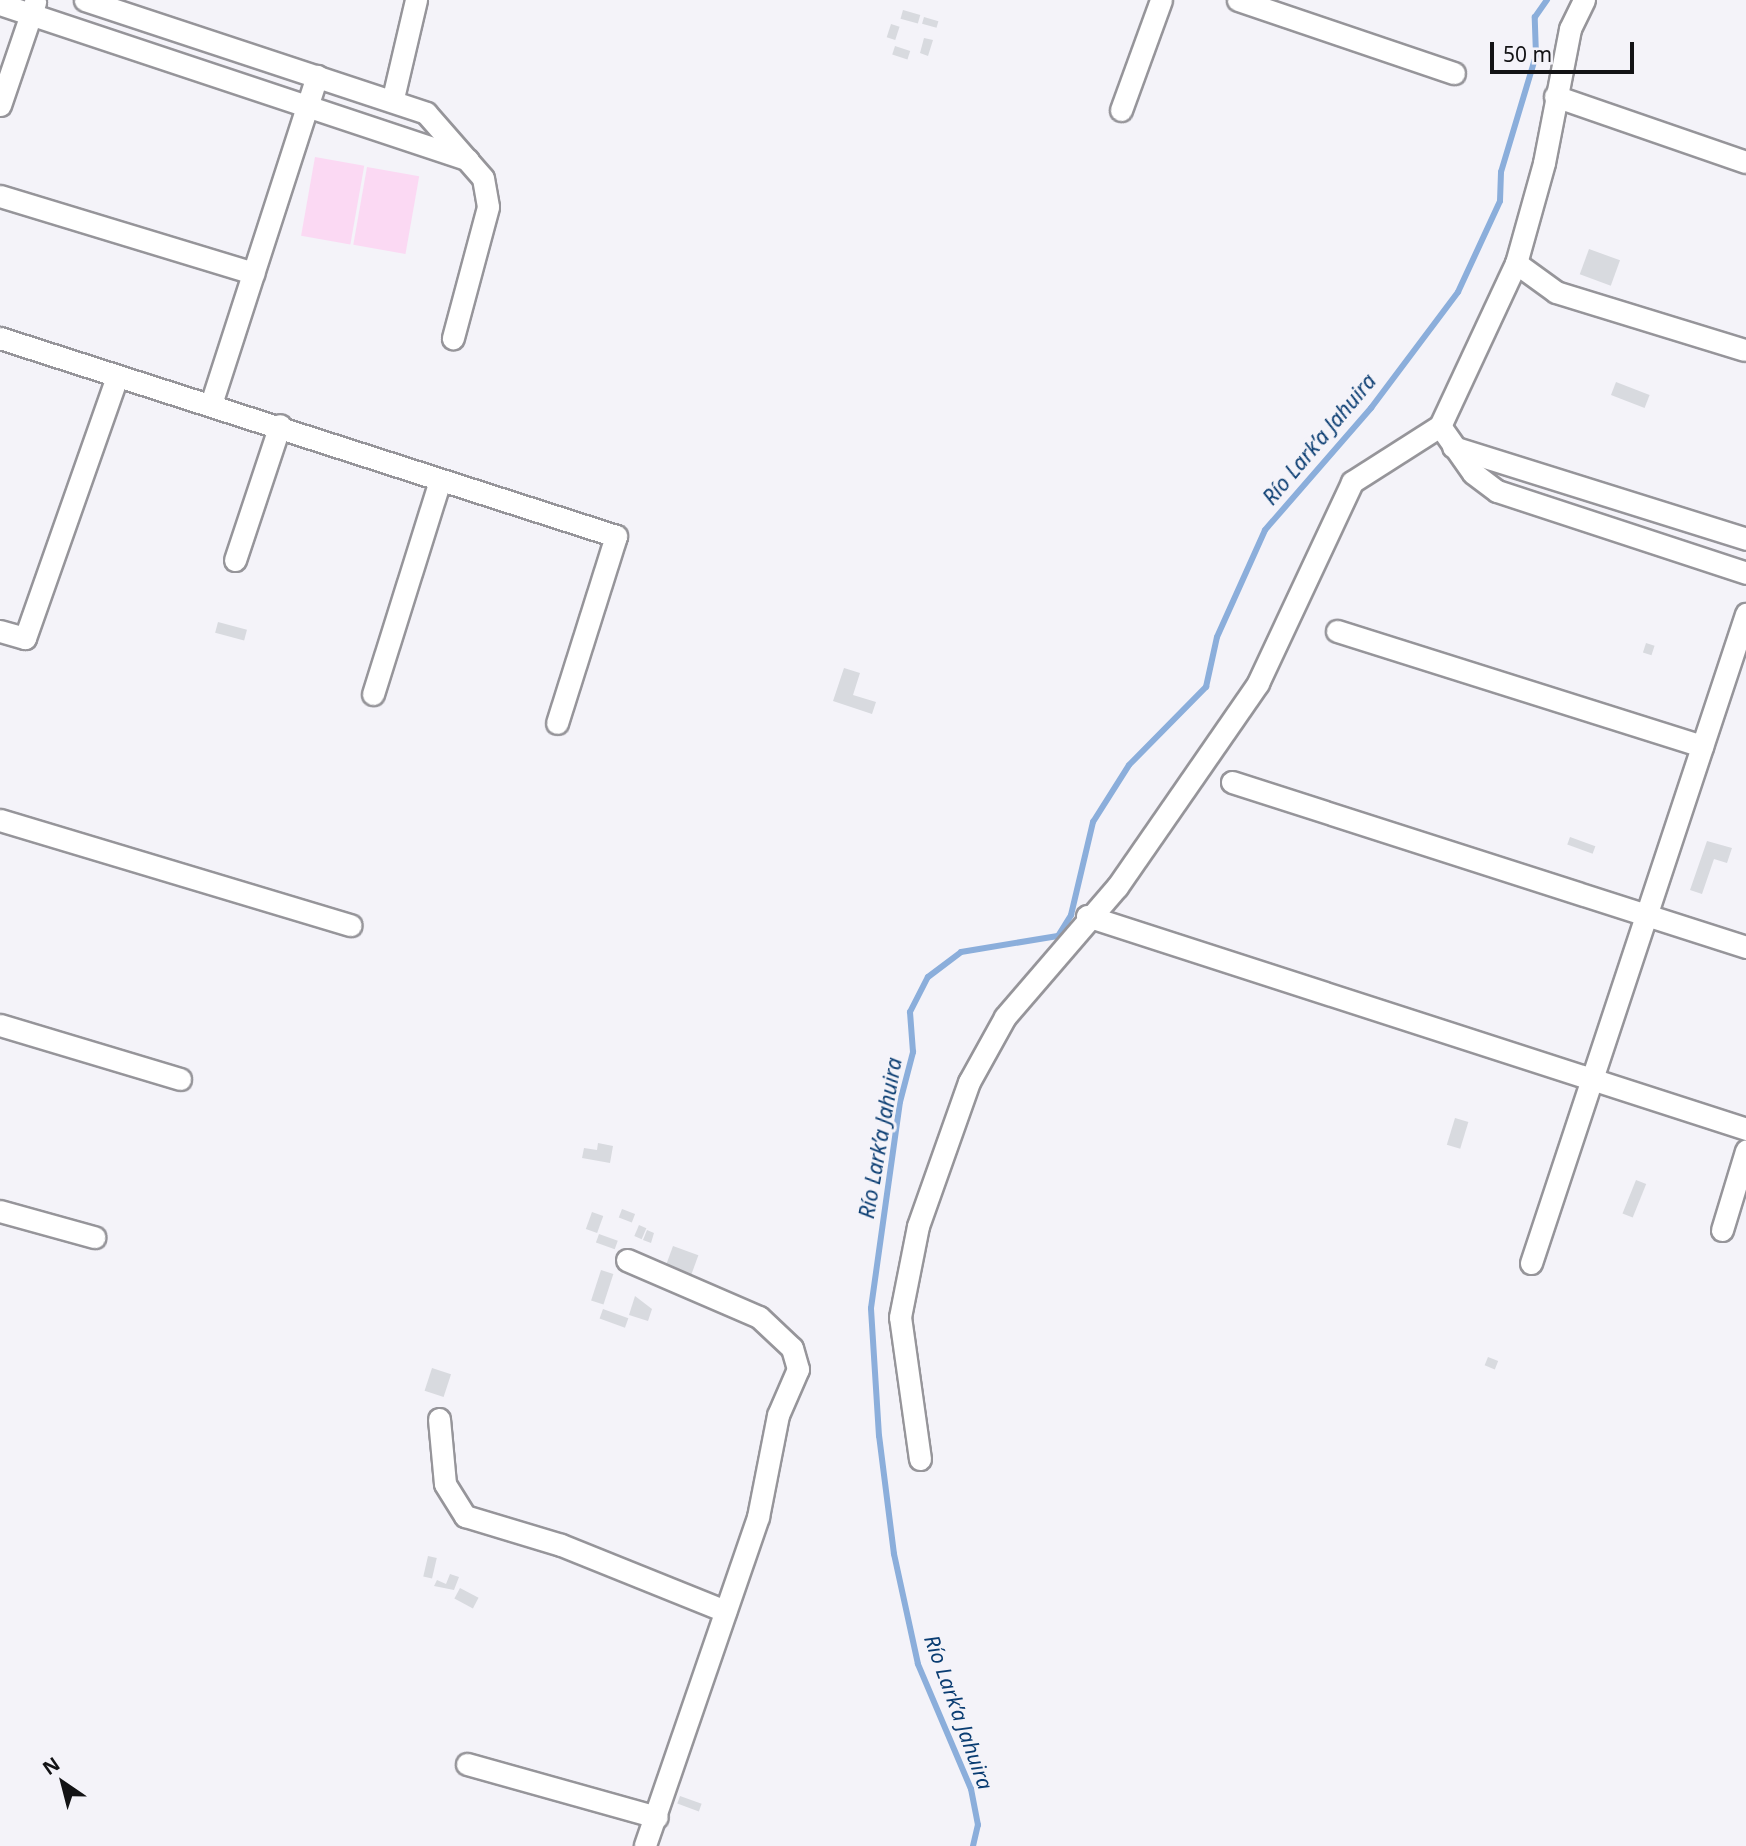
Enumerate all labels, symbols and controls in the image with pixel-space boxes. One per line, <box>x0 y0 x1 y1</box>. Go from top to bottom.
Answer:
scale bar <box>1494 28 1638 72</box>
text: 50 m <box>1503 40 1552 68</box>
water label: Río Lark’a Jahuira <box>1257 368 1381 510</box>
water label: Río Lark’a Jahuira <box>853 1056 907 1220</box>
water label: Río Lark’a Jahuira <box>919 1631 999 1793</box>
north arrow <box>28 1748 98 1818</box>
text: N <box>37 1751 65 1781</box>

